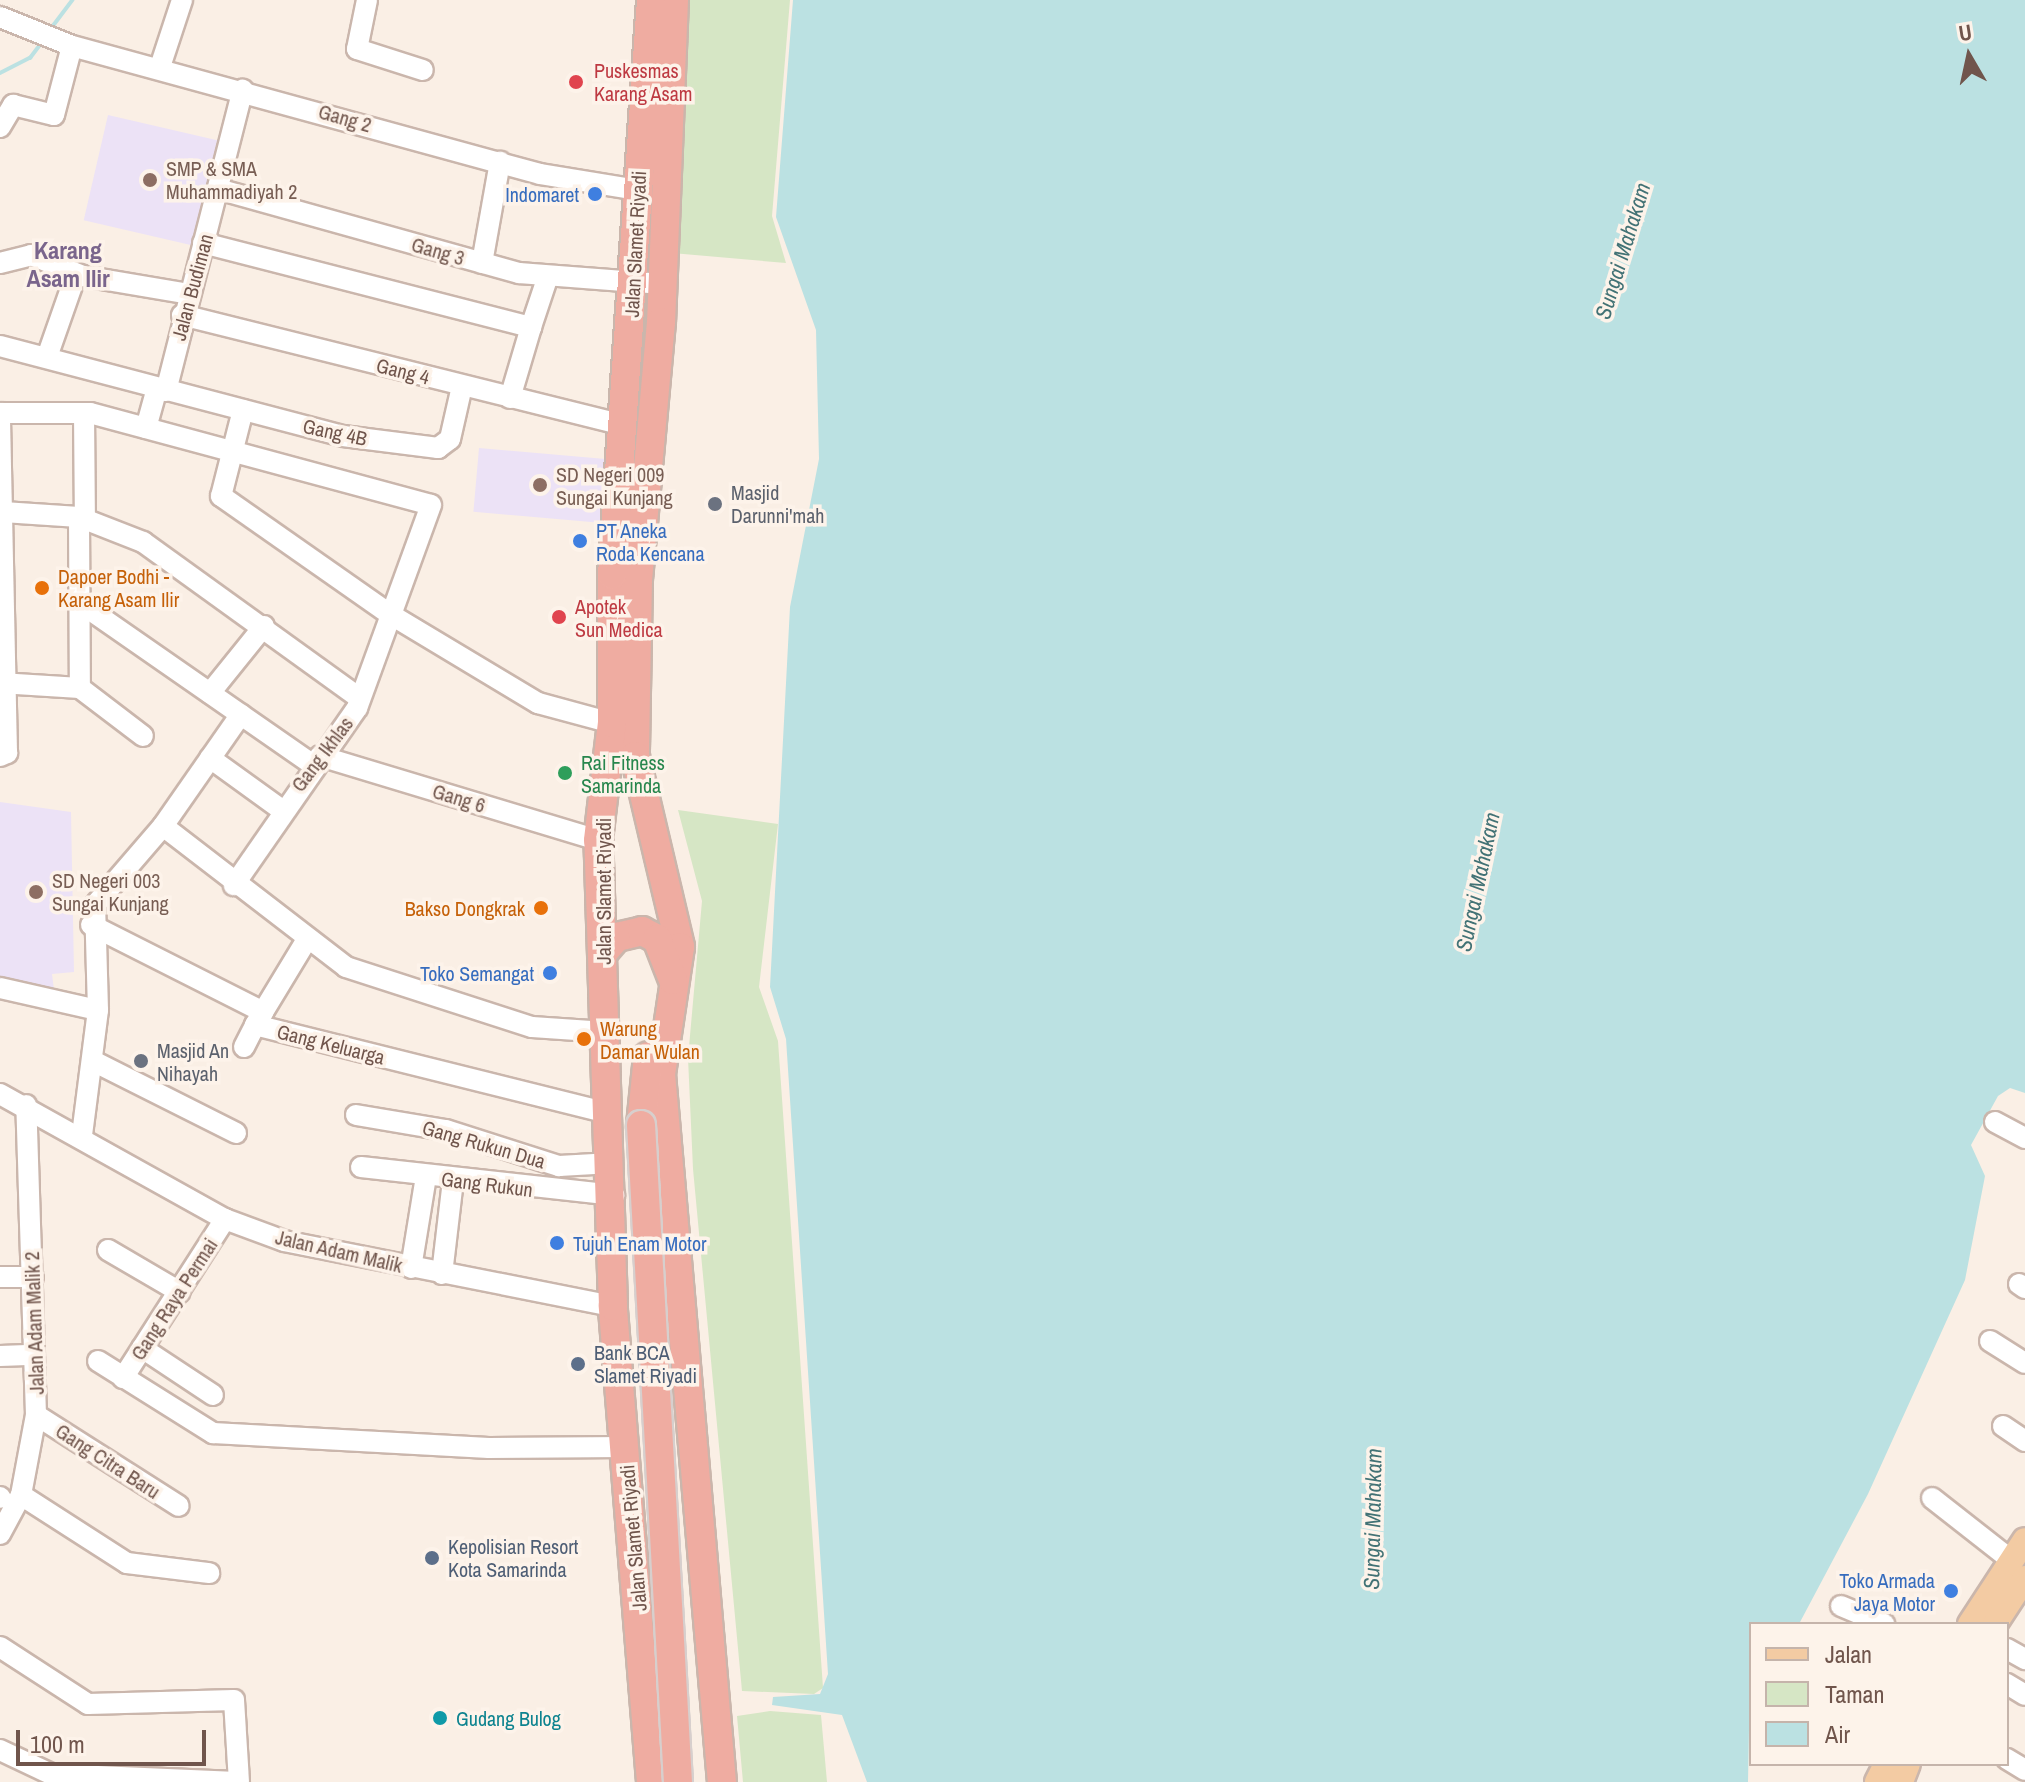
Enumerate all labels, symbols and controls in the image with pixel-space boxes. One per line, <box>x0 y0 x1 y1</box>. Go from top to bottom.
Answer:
north arrow <box>1929 16 2009 96</box>
text: U <box>1956 16 1974 48</box>
place label: Puskesmas Karang Asam <box>594 58 693 105</box>
marker: Puskesmas Karang Asam <box>565 71 587 93</box>
street label: Gang 2 <box>316 99 374 137</box>
place label: SMP & SMA Muhammadiyah 2 <box>166 156 297 203</box>
street label: Jalan Slamet Riyadi <box>619 170 651 318</box>
marker: SMP & SMA Muhammadiyah 2 <box>141 171 159 189</box>
water label: Sungai Mahakam <box>1590 180 1656 322</box>
place label: Indomaret <box>505 182 579 206</box>
marker: Indomaret <box>586 185 604 203</box>
street label: Jalan Budiman <box>166 231 218 343</box>
street label: Gang 3 <box>409 232 467 270</box>
district label: Karang Asam Ilir <box>26 237 110 293</box>
street label: Gang 4 <box>374 353 432 389</box>
street label: Gang 4B <box>301 414 369 450</box>
place label: SD Negeri 009 Sungai Kunjang <box>556 462 673 509</box>
marker: SD Negeri 009 Sungai Kunjang <box>531 476 549 494</box>
place label: Masjid Darunni'mah <box>731 480 824 527</box>
marker: Masjid Darunni'mah <box>706 495 724 513</box>
place label: PT Aneka Roda Kencana <box>596 518 704 565</box>
marker: PT Aneka Roda Kencana <box>571 532 589 550</box>
place label: Dapoer Bodhi - Karang Asam Ilir <box>58 564 180 611</box>
marker: Dapoer Bodhi - Karang Asam Ilir <box>33 579 51 597</box>
place label: Apotek Sun Medica <box>575 594 663 641</box>
marker: Apotek Sun Medica <box>550 608 568 626</box>
street label: Gang Ikhlas <box>286 712 358 796</box>
place label: Rai Fitness Samarinda <box>581 750 665 797</box>
marker: Rai Fitness Samarinda <box>556 764 574 782</box>
street label: Gang 6 <box>430 779 488 817</box>
water label: Sungai Mahakam <box>1450 810 1506 954</box>
street label: Jalan Slamet Riyadi <box>591 818 615 964</box>
place label: SD Negeri 003 Sungai Kunjang <box>52 868 169 915</box>
marker: SD Negeri 003 Sungai Kunjang <box>27 883 45 901</box>
place label: Bakso Dongkrak <box>405 896 525 920</box>
marker: Bakso Dongkrak <box>532 899 550 917</box>
place label: Toko Semangat <box>420 961 534 985</box>
marker: Toko Semangat <box>541 964 559 982</box>
place label: Warung Damar Wulan <box>600 1016 700 1063</box>
street label: Gang Keluarga <box>275 1019 387 1069</box>
marker: Warung Damar Wulan <box>575 1030 593 1048</box>
place label: Masjid An Nihayah <box>157 1038 230 1085</box>
marker: Masjid An Nihayah <box>132 1052 150 1070</box>
street label: Gang Rukun Dua <box>420 1115 548 1173</box>
street label: Gang Rukun <box>440 1166 534 1202</box>
street label: Jalan Adam Malik <box>273 1225 405 1277</box>
place label: Tujuh Enam Motor <box>573 1231 706 1255</box>
street label: Gang Raya Permai <box>126 1234 222 1364</box>
marker: Tujuh Enam Motor <box>548 1234 566 1252</box>
street label: Jalan Adam Malik 2 <box>19 1251 49 1395</box>
place label: Bank BCA Slamet Riyadi <box>594 1340 697 1387</box>
marker: Bank BCA Slamet Riyadi <box>569 1355 587 1373</box>
street label: Gang Citra Baru <box>51 1418 165 1504</box>
water label: Sungai Mahakam <box>1359 1448 1387 1590</box>
street label: Jalan Slamet Riyadi <box>615 1464 651 1612</box>
place label: Kepolisian Resort Kota Samarinda <box>448 1534 578 1581</box>
marker: Kepolisian Resort Kota Samarinda <box>423 1549 441 1567</box>
place label: Toko Armada Jaya Motor <box>1838 1568 1935 1615</box>
marker: Toko Armada Jaya Motor <box>1942 1582 1960 1600</box>
legend <box>1749 1622 2009 1766</box>
text: Jalan <box>1825 1638 1872 1670</box>
text: Taman <box>1825 1678 1884 1710</box>
place label: Gudang Bulog <box>456 1706 561 1730</box>
marker: Gudang Bulog <box>431 1709 449 1727</box>
scale bar <box>20 1714 210 1764</box>
text: Air <box>1825 1718 1850 1750</box>
text: 100 m <box>30 1728 85 1760</box>

